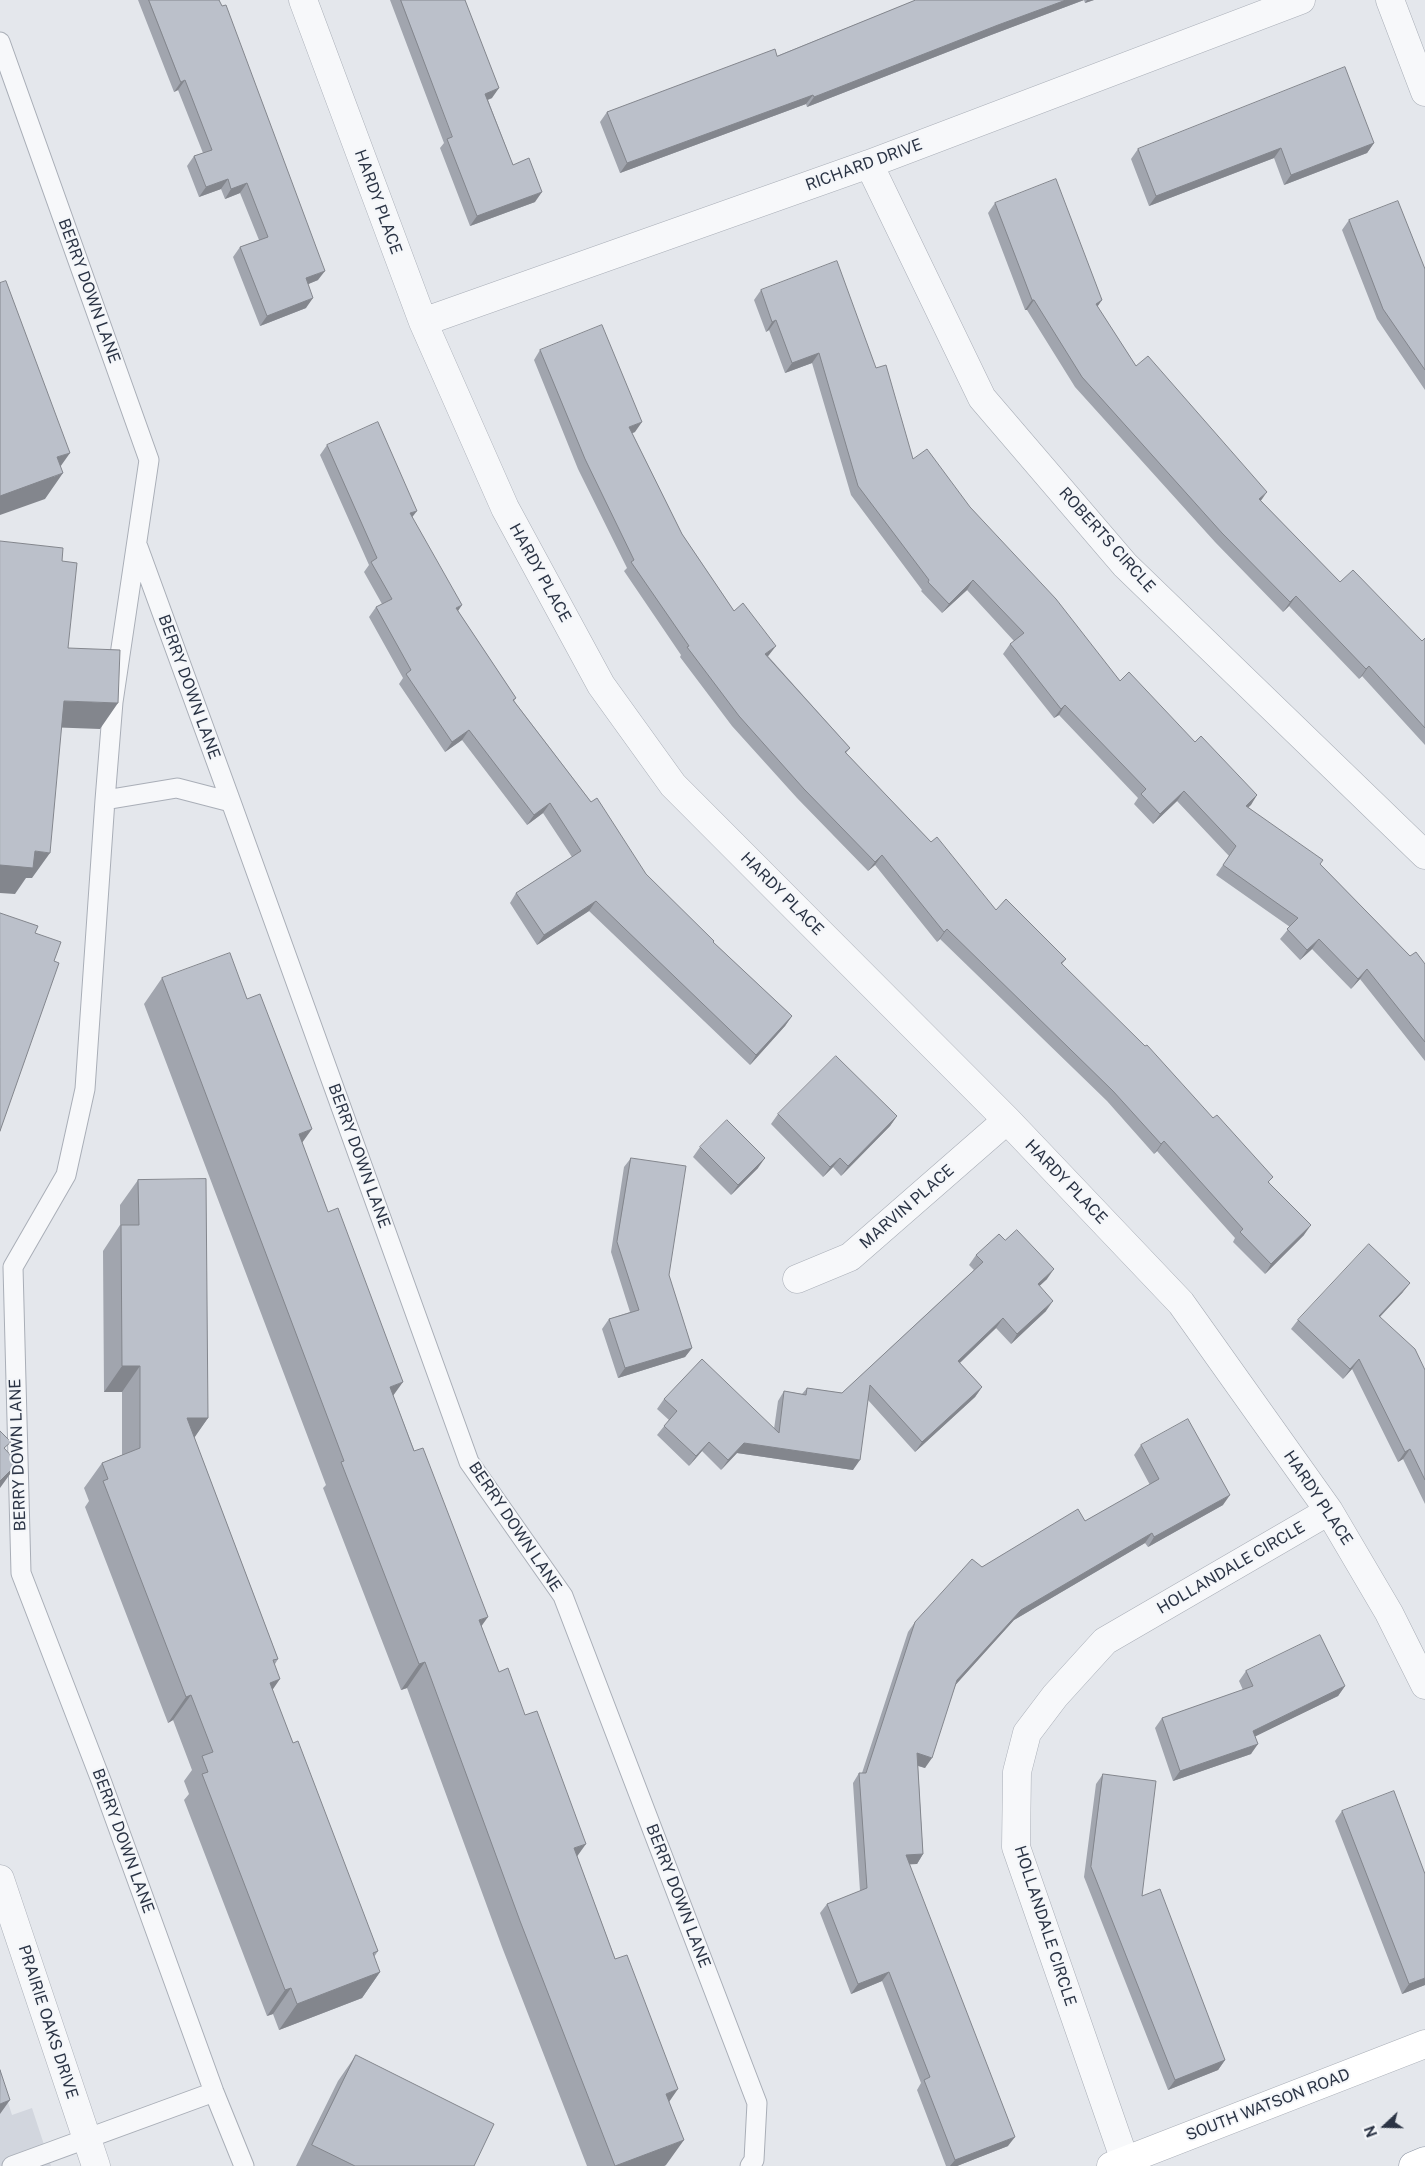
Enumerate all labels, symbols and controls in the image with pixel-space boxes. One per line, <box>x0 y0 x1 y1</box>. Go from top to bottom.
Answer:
street label: RICHARD DRIVE <box>803 135 925 195</box>
street label: HARDY PLACE <box>350 147 406 257</box>
street label: BERRY DOWN LANE <box>54 216 124 366</box>
street label: ROBERTS CIRCLE <box>1055 484 1159 596</box>
street label: HARDY PLACE <box>505 520 575 626</box>
street label: BERRY DOWN LANE <box>154 612 224 762</box>
street label: HARDY PLACE <box>736 848 828 940</box>
street label: BERRY DOWN LANE <box>324 1081 394 1231</box>
street label: HARDY PLACE <box>1021 1136 1111 1228</box>
street label: MARVIN PLACE <box>856 1161 958 1253</box>
street label: BERRY DOWN LANE <box>6 1378 30 1532</box>
street label: HARDY PLACE <box>1279 1447 1357 1549</box>
street label: BERRY DOWN LANE <box>464 1458 566 1596</box>
street label: HOLLANDALE CIRCLE <box>1154 1518 1308 1618</box>
street label: BERRY DOWN LANE <box>88 1766 158 1916</box>
street label: BERRY DOWN LANE <box>642 1821 714 1971</box>
street label: HOLLANDALE CIRCLE <box>1010 1843 1080 2009</box>
street label: PRAIRIE OAKS DRIVE <box>14 1943 82 2101</box>
street label: SOUTH WATSON ROAD <box>1183 2065 1353 2145</box>
north arrow <box>1360 2101 1410 2151</box>
text: N <box>1362 2123 1380 2139</box>

